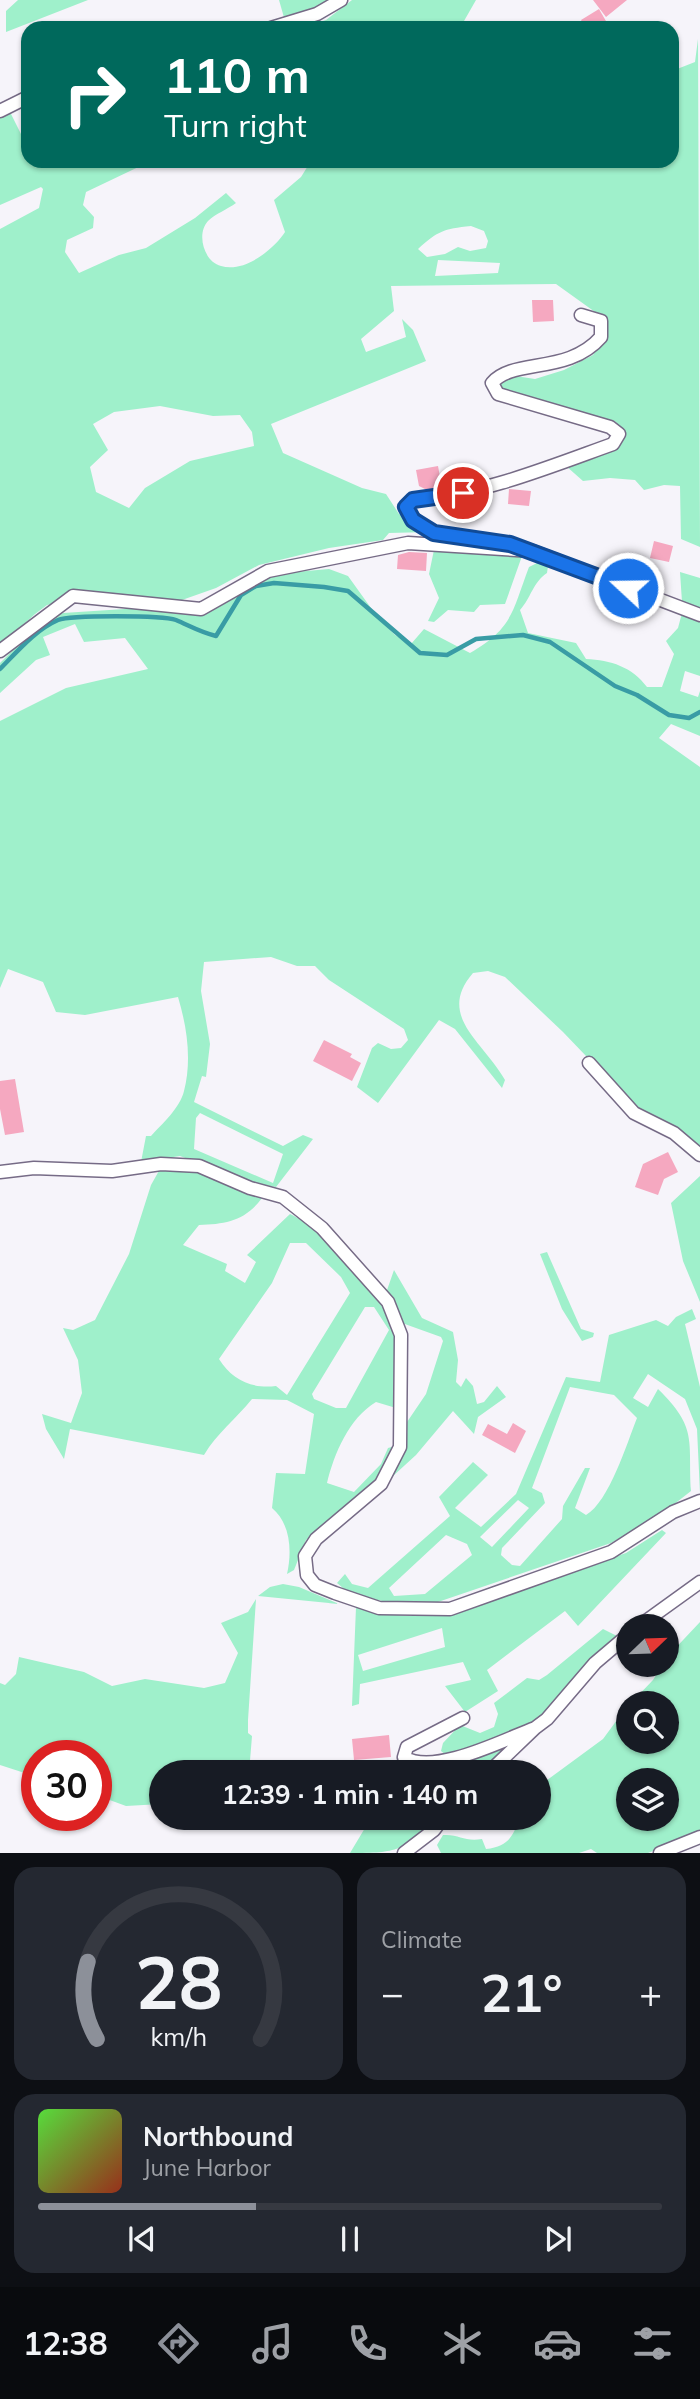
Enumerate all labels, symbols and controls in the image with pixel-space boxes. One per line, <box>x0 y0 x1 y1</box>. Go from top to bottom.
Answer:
text: 110 m <box>164 44 310 105</box>
icon: right <box>49 49 140 140</box>
text: Turn right <box>164 105 307 145</box>
pin <box>433 463 493 523</box>
icon: arrive <box>444 474 482 512</box>
position arrow <box>591 551 665 625</box>
north arrow <box>616 1614 679 1676</box>
map controls <box>616 1614 679 1831</box>
button: search <box>616 1691 679 1754</box>
speed limit sign: 30 <box>21 1740 112 1831</box>
button: layers <box>616 1768 679 1831</box>
text: 12:39 · 1 min · 140 m <box>222 1778 478 1811</box>
text: Climate <box>381 1925 462 1954</box>
text: 28 <box>135 1937 222 2028</box>
text: 21° <box>480 1960 563 2025</box>
text: − <box>381 1969 404 2017</box>
text: + <box>639 1969 662 2017</box>
text: km/h <box>150 2021 207 2052</box>
text: Northbound <box>143 2120 293 2153</box>
text: June Harbor <box>143 2153 271 2182</box>
icon: previous <box>123 2220 161 2258</box>
icon: pause <box>331 2220 369 2258</box>
icon: next <box>539 2220 577 2258</box>
icon: directions <box>154 2319 203 2368</box>
icon: music <box>248 2319 297 2368</box>
icon: phone <box>343 2319 392 2368</box>
icon: climate <box>438 2319 487 2368</box>
icon: car <box>533 2319 582 2368</box>
icon: filters <box>628 2319 677 2368</box>
text: 12:38 <box>23 2323 108 2363</box>

